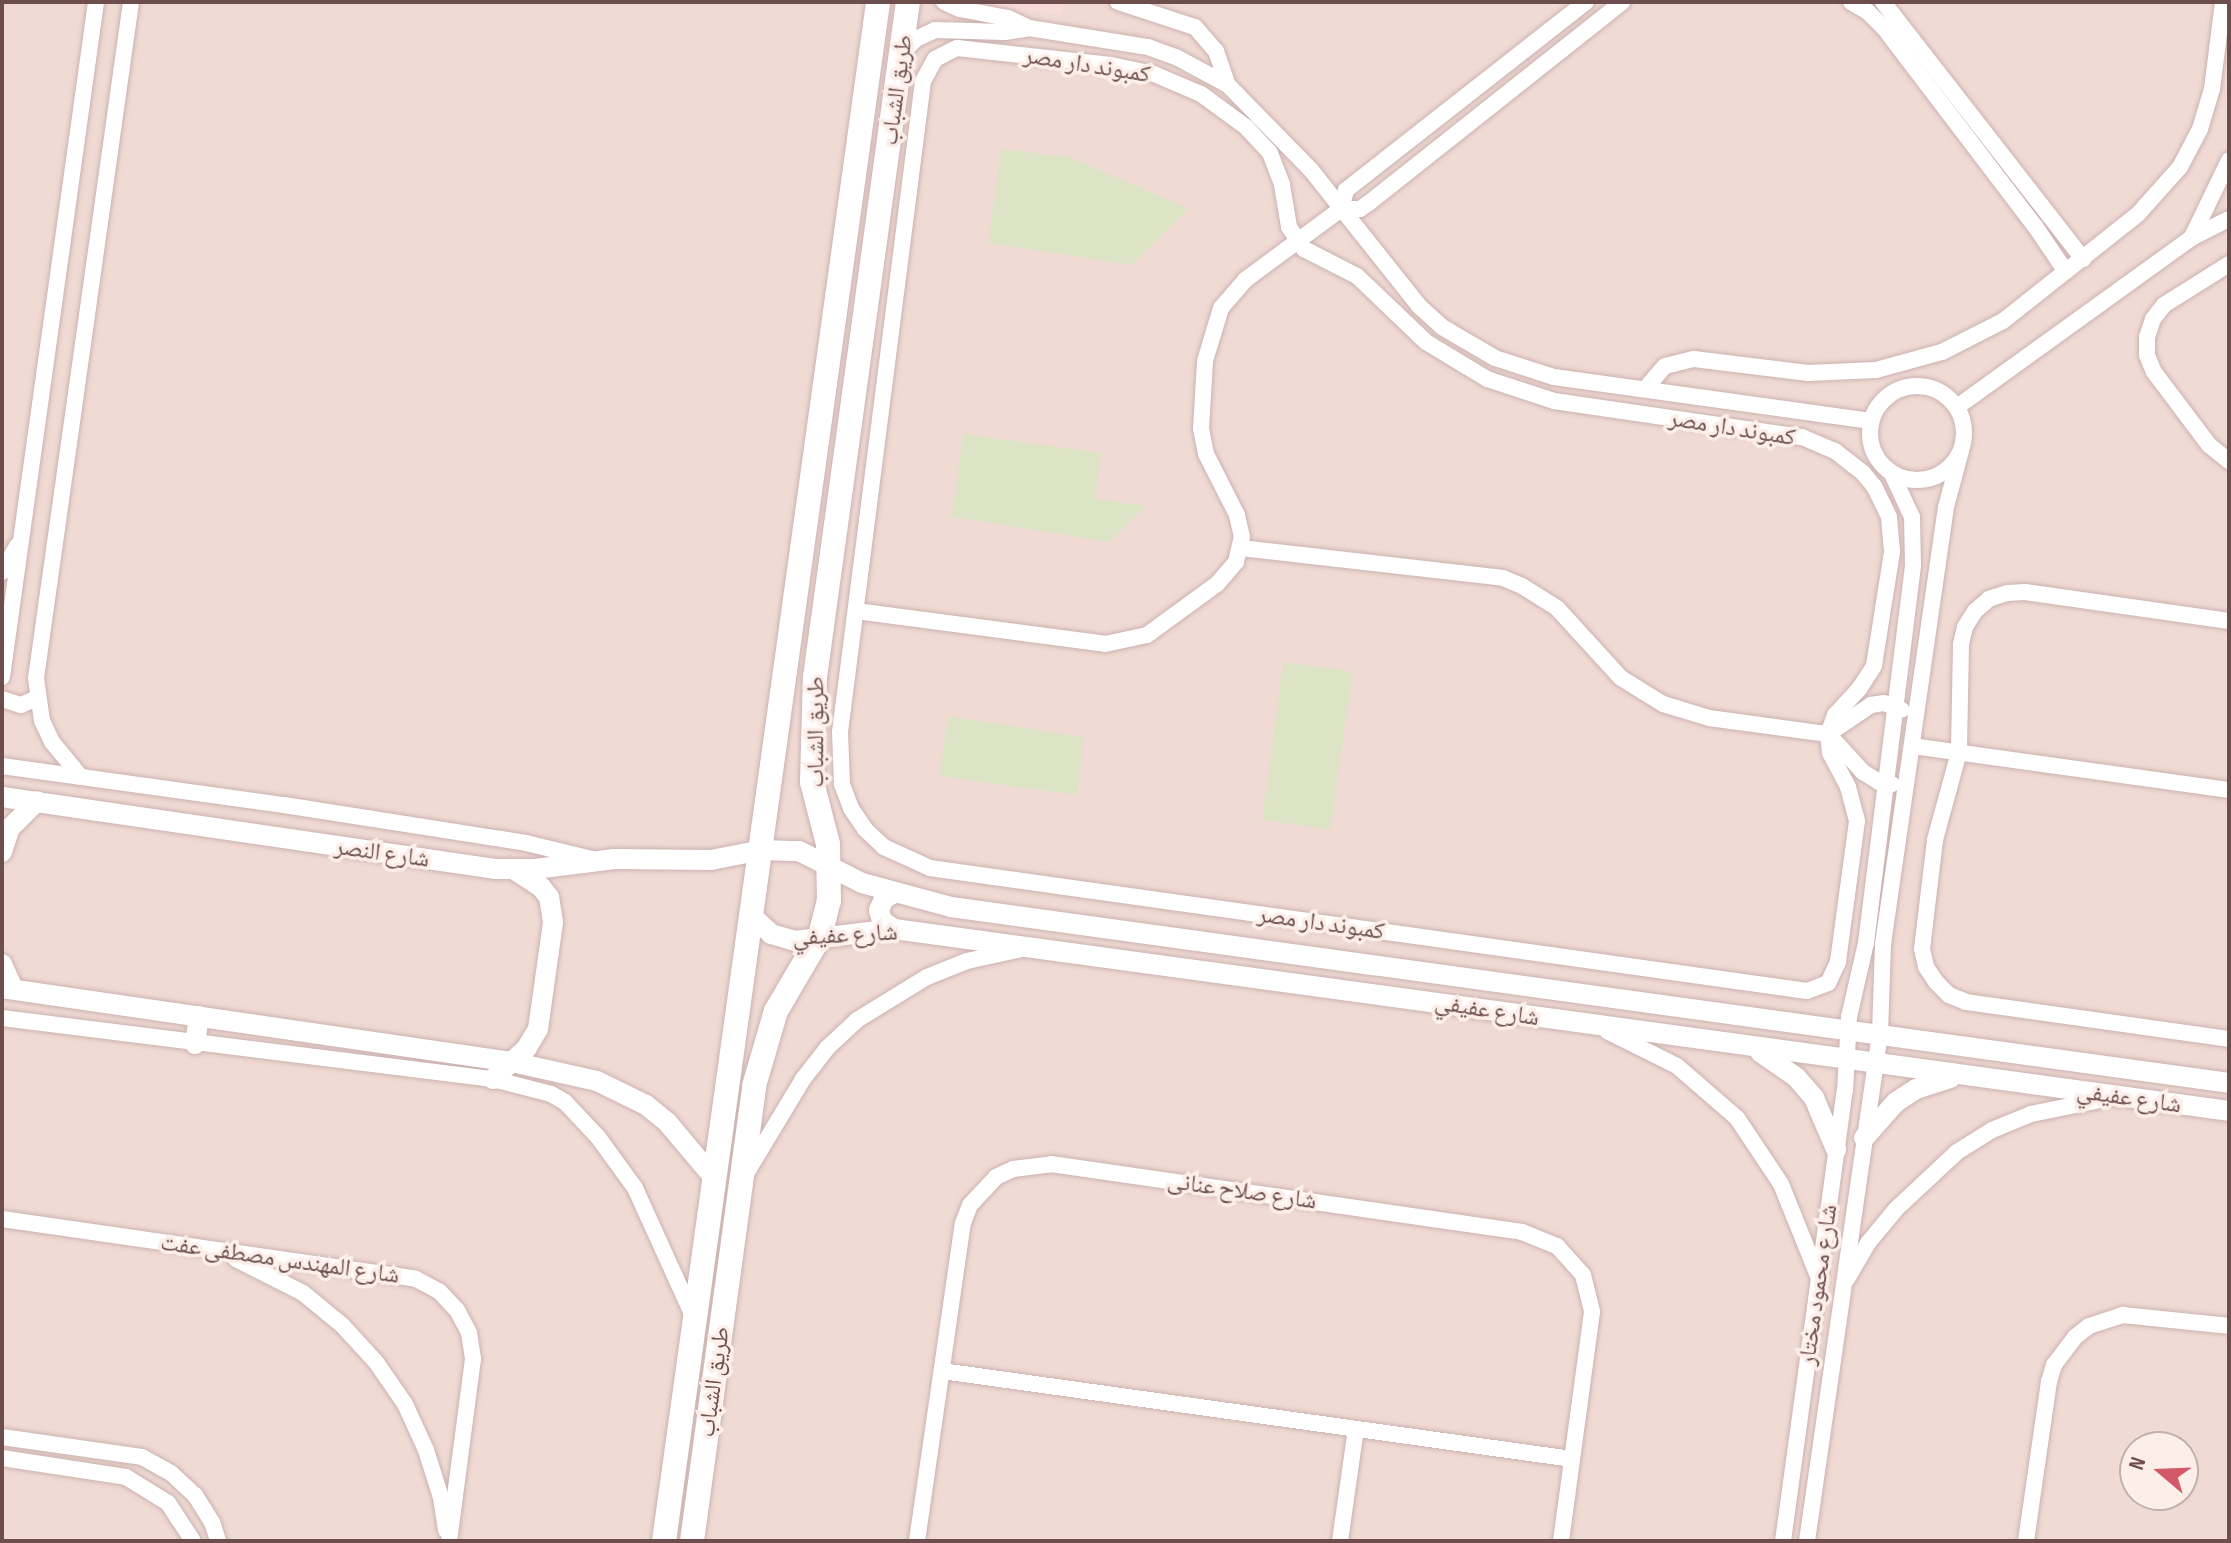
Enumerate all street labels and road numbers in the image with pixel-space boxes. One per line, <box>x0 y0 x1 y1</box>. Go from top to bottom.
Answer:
street label: طريق الشباب <box>875 33 919 147</box>
street label: كمبوند دار مصر <box>1022 41 1152 89</box>
street label: كمبوند دار مصر <box>1667 404 1797 452</box>
street label: طريق الشباب <box>802 676 830 788</box>
street label: شارع النصر <box>333 832 431 874</box>
street label: كمبوند دار مصر <box>1256 900 1386 946</box>
street label: شارع عفيفي <box>792 918 898 952</box>
street label: شارع عفيفي <box>1433 988 1541 1032</box>
street label: شارع عفيفي <box>2075 1076 2183 1120</box>
street label: شارع صلاح عنانى <box>1166 1166 1318 1216</box>
street label: شارع محمود مختار <box>1792 1203 1844 1367</box>
street label: شارع المهندس مصطفى عفت <box>159 1228 401 1290</box>
street label: طريق الشباب <box>692 1325 736 1439</box>

